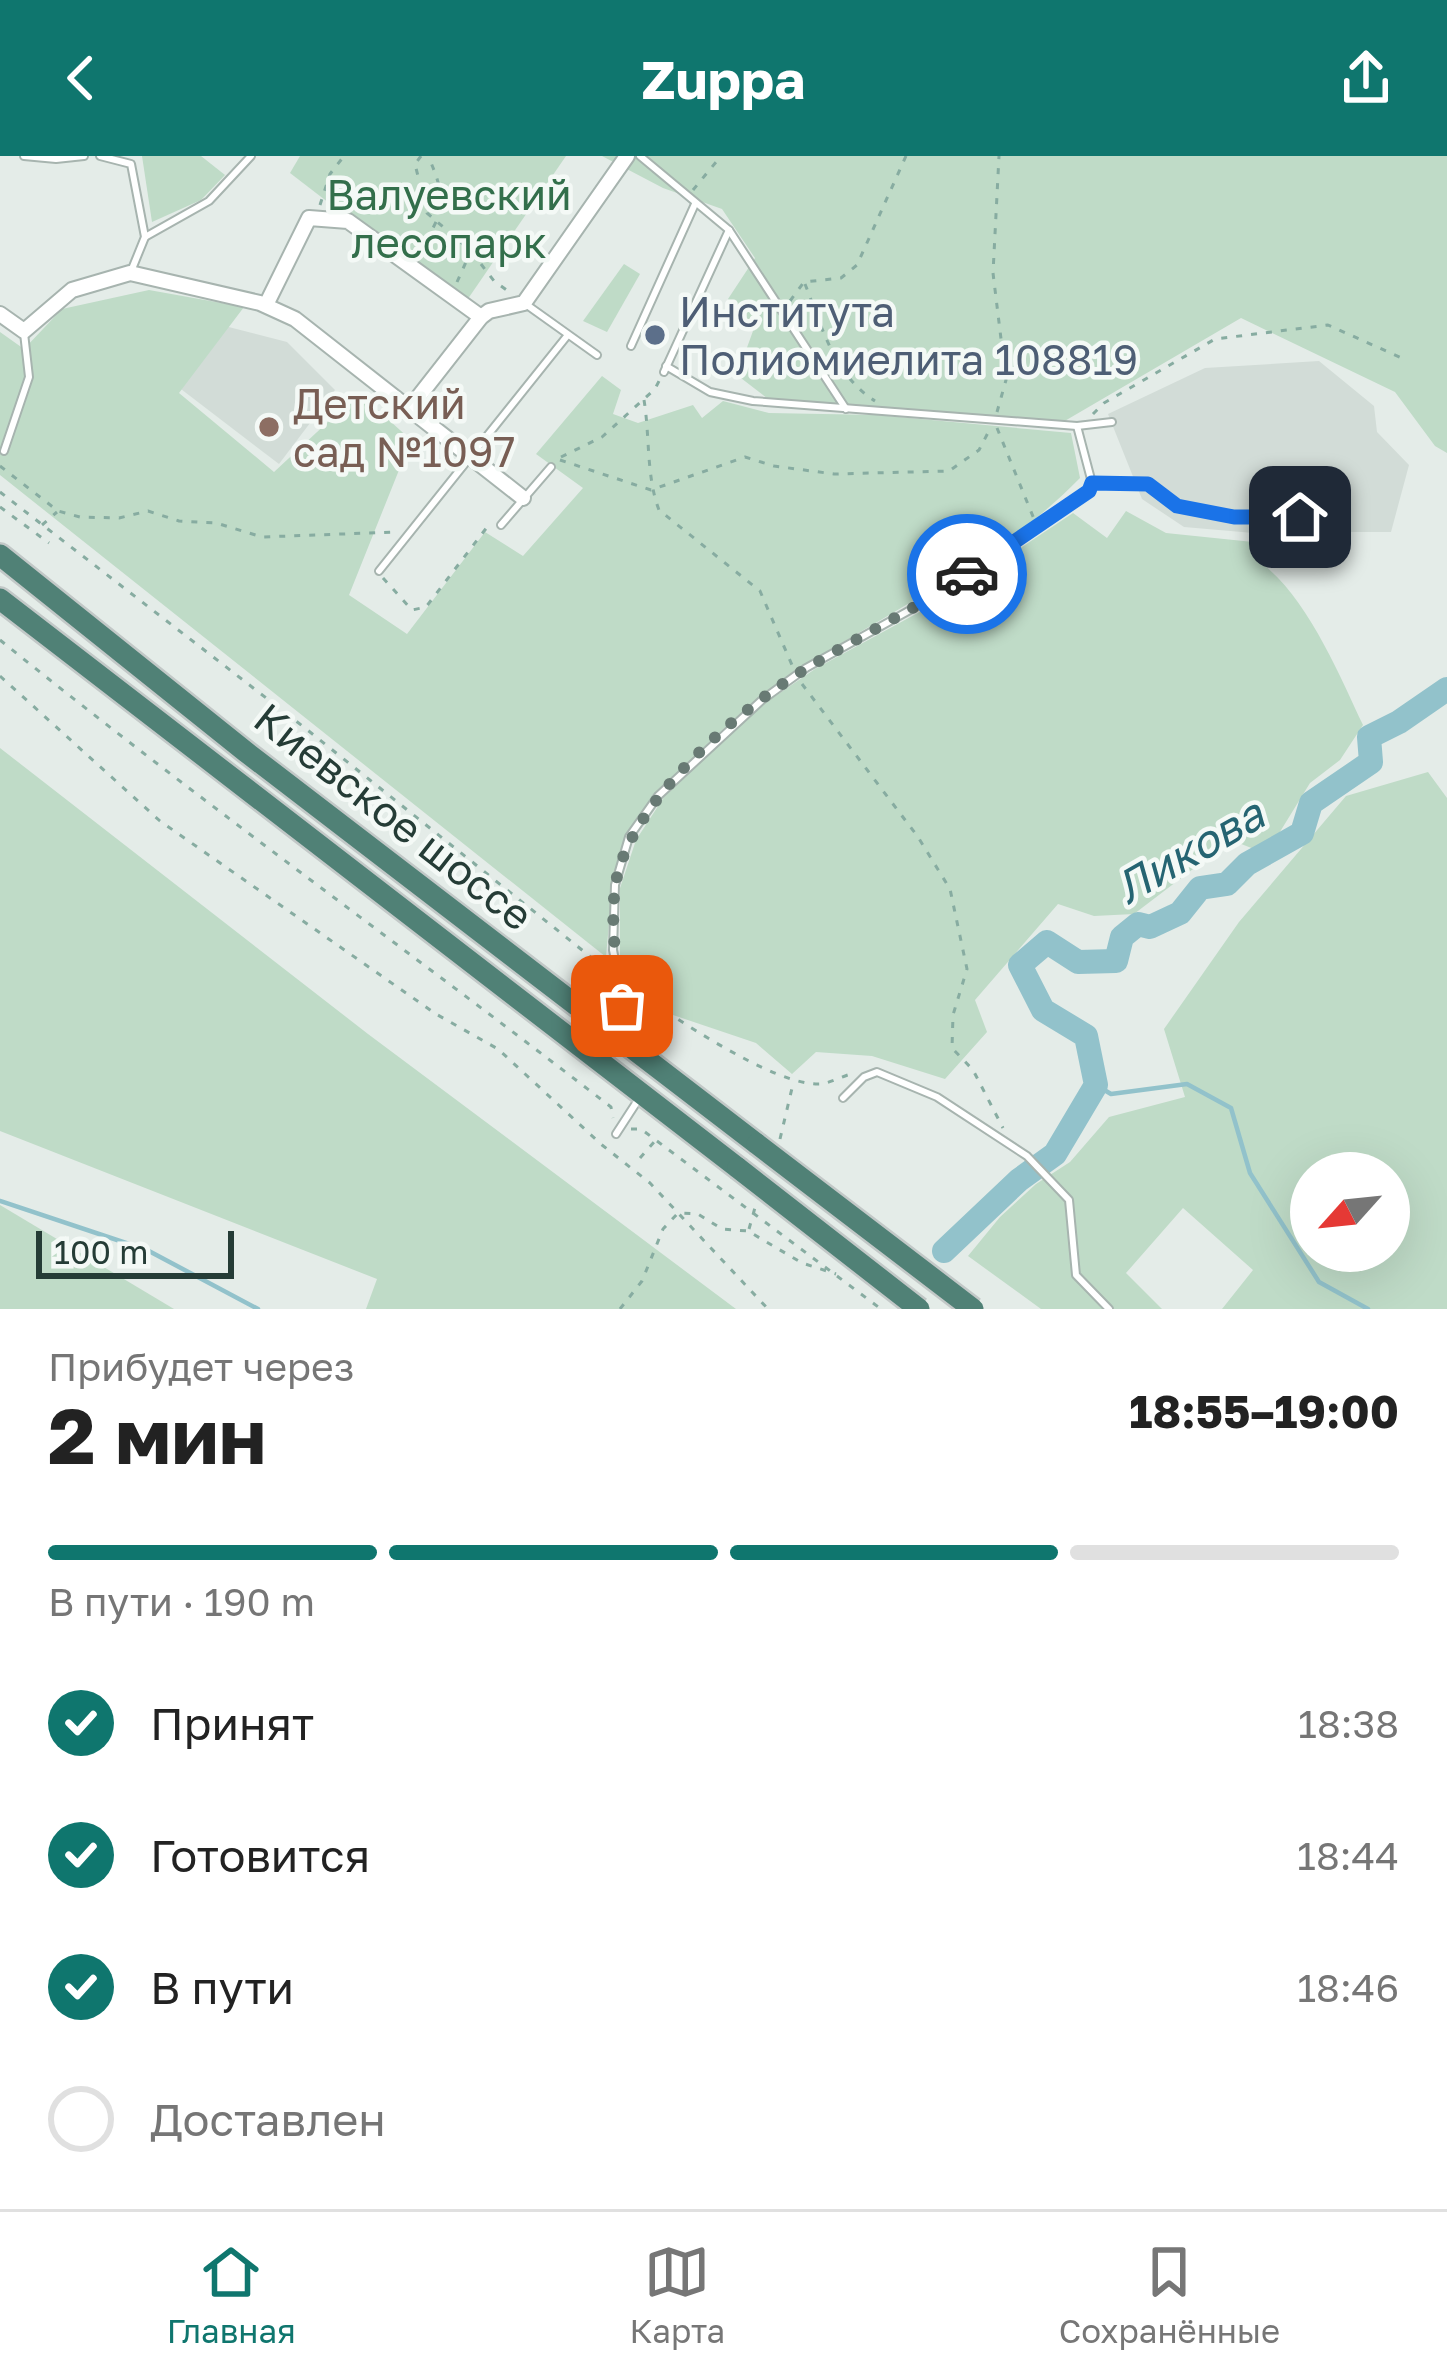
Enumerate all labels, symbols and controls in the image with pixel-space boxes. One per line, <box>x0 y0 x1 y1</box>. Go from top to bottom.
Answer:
icon: back <box>48 45 114 111</box>
icon: share <box>1333 45 1399 111</box>
text: Zuppa <box>642 46 805 111</box>
park label: Валуевский лесопарк <box>326 169 572 267</box>
place label: Института Полиомиелита 108819 <box>679 286 1138 384</box>
marker: Института Полиомиелита 108819 <box>642 322 668 348</box>
place label: Детский сад №1097 <box>293 378 516 476</box>
marker: Детский сад №1097 <box>256 414 282 440</box>
pin <box>1249 466 1351 568</box>
icon: home <box>1267 484 1333 550</box>
courier <box>907 514 1027 634</box>
icon: car <box>934 541 1000 607</box>
street label: Киевское шоссе <box>245 692 543 940</box>
water label: Ликова <box>1105 785 1274 914</box>
pin <box>571 955 673 1057</box>
icon: bag <box>589 973 655 1039</box>
north arrow <box>1290 1152 1410 1272</box>
map controls <box>1290 1152 1410 1272</box>
scale bar <box>36 1225 234 1278</box>
text: 100 m <box>54 1232 148 1271</box>
text: Прибудет через <box>48 1343 354 1390</box>
text: 18:55–19:00 <box>1129 1384 1399 1438</box>
text: 2 мин <box>48 1388 266 1481</box>
text: В пути · 190 m <box>48 1578 315 1625</box>
icon: check <box>48 1690 114 1756</box>
text: Принят <box>150 1696 314 1750</box>
text: 18:38 <box>1298 1700 1399 1747</box>
icon: check <box>48 1822 114 1888</box>
text: Готовится <box>150 1828 370 1882</box>
text: 18:44 <box>1297 1832 1399 1879</box>
icon: check <box>48 1954 114 2020</box>
text: В пути <box>150 1960 294 2014</box>
text: 18:46 <box>1297 1964 1399 2011</box>
text: Доставлен <box>150 2092 386 2146</box>
tab: Главная <box>167 2239 296 2350</box>
tab: Карта <box>630 2239 725 2350</box>
tab: Сохранённые <box>1059 2239 1280 2350</box>

